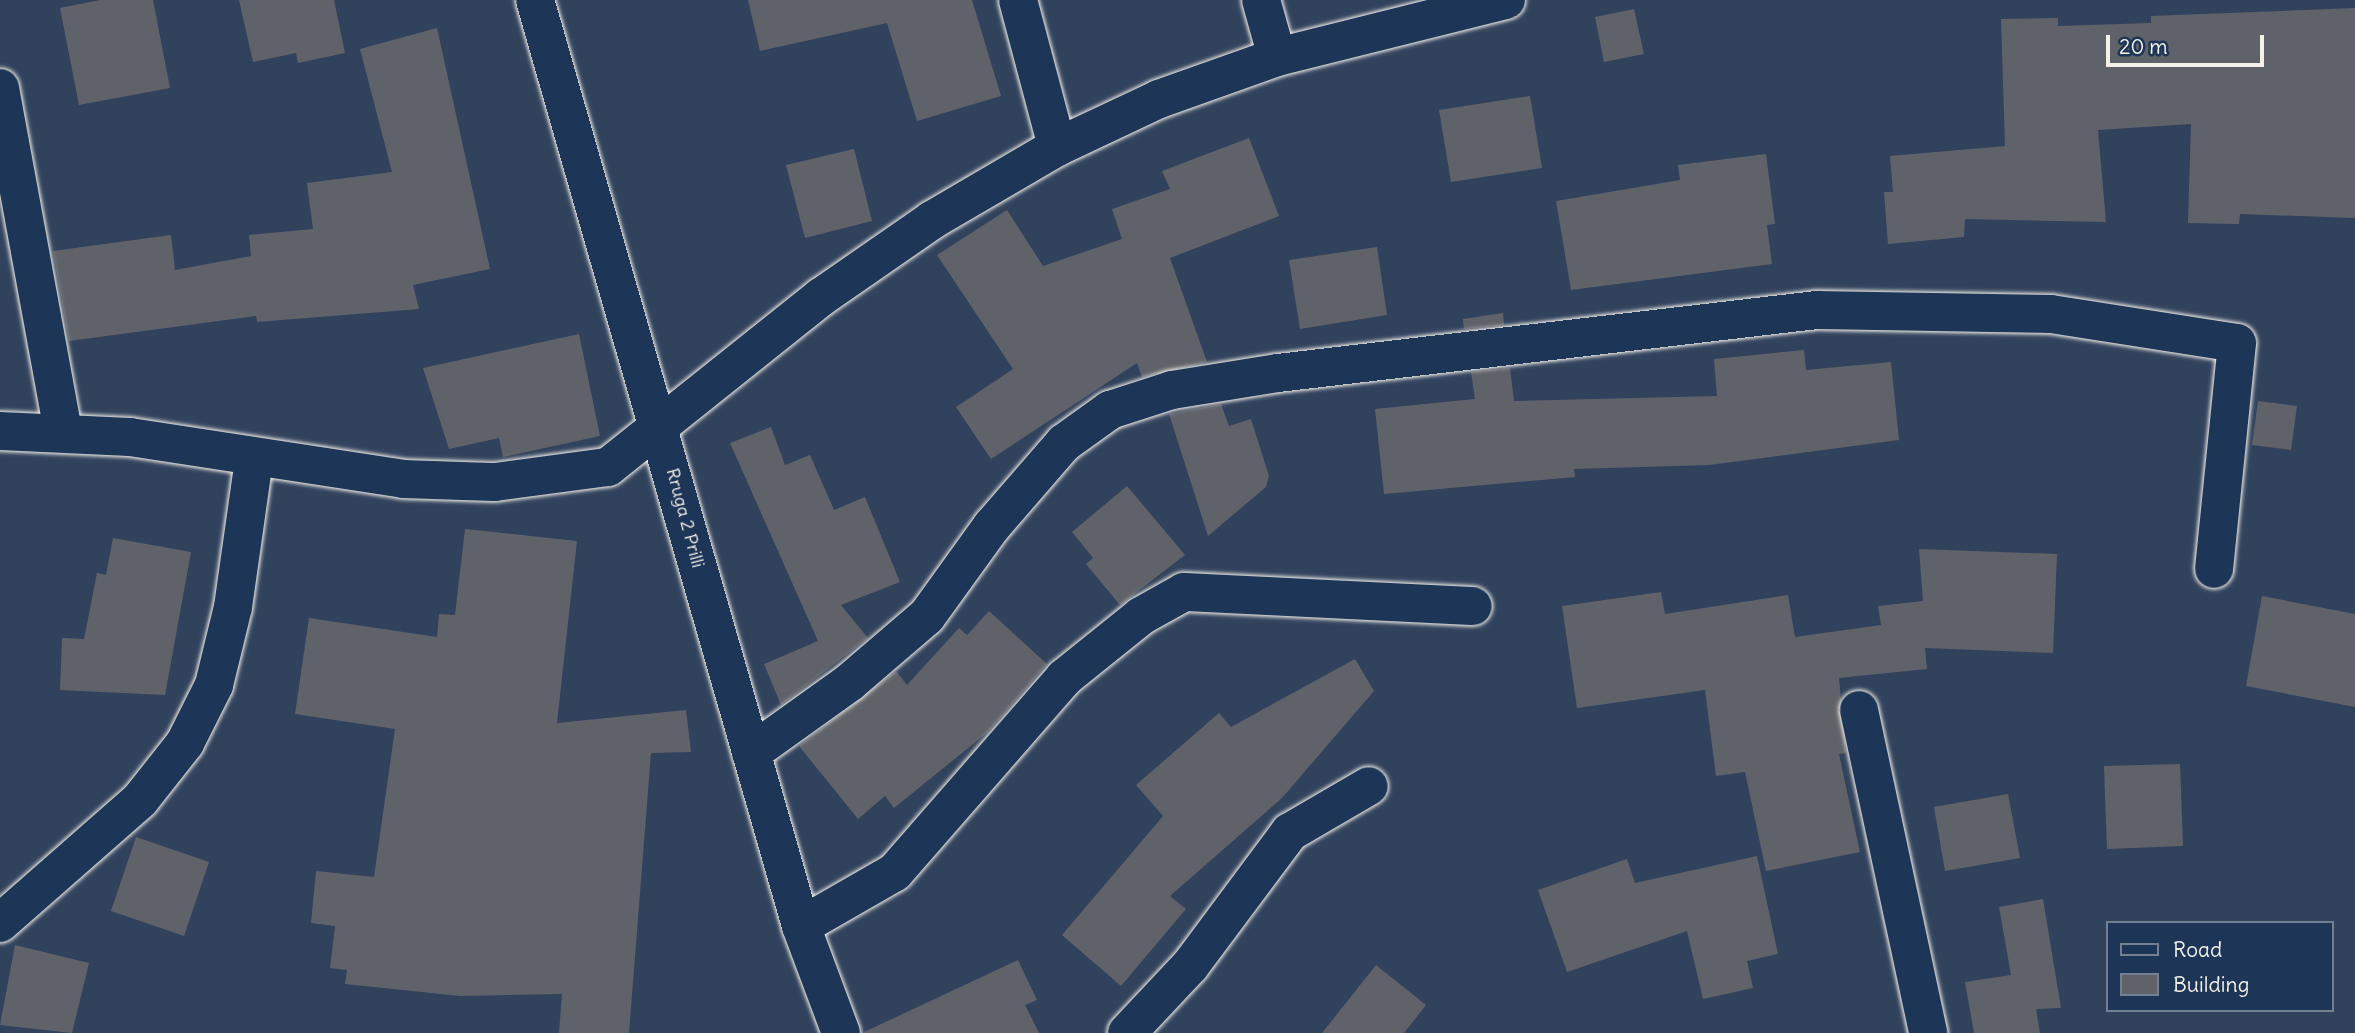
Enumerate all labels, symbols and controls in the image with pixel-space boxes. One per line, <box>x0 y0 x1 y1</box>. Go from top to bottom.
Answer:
scale bar <box>2110 21 2268 65</box>
text: 20 m <box>2119 33 2168 60</box>
street label: Rruga 2 Prilli <box>661 466 709 570</box>
legend <box>2106 921 2334 1012</box>
text: Road <box>2173 936 2222 963</box>
text: Building <box>2173 971 2249 998</box>

